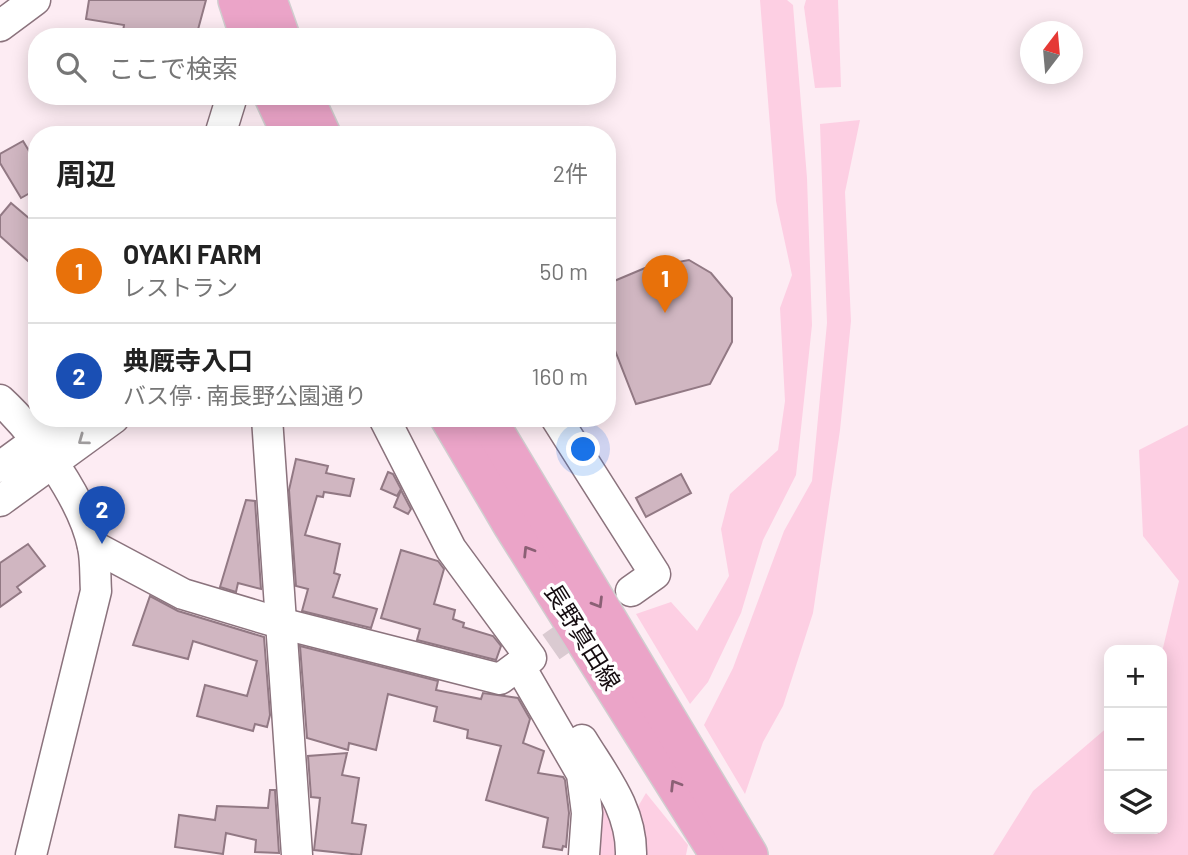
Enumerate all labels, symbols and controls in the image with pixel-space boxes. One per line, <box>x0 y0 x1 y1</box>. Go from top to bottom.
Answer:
north arrow <box>1020 21 1083 84</box>
search box <box>28 28 616 105</box>
icon: search <box>52 48 90 86</box>
text: ここで検索 <box>108 52 238 83</box>
text: 周辺 <box>56 155 116 191</box>
text: 2件 <box>553 159 588 187</box>
text: OYAKI FARM <box>123 238 262 269</box>
pin: 1 <box>642 255 688 313</box>
text: 1 <box>75 257 83 285</box>
text: 50 m <box>540 257 588 285</box>
text: レストラン <box>123 273 238 301</box>
text: 典厩寺入口 <box>123 344 253 375</box>
text: 2 <box>73 362 85 390</box>
text: 160 m <box>531 362 588 390</box>
text: バス停 · 南長野公園通り <box>123 381 367 409</box>
one-way arrow <box>78 432 91 445</box>
your location <box>566 432 600 466</box>
pin: 2 <box>79 486 125 544</box>
one-way arrow <box>523 545 536 558</box>
street label: 長野真田線 <box>539 578 627 695</box>
one-way arrow <box>590 595 603 608</box>
map controls <box>1104 645 1167 834</box>
button: + <box>1104 645 1167 708</box>
button: − <box>1104 708 1167 771</box>
button: layers <box>1104 771 1167 834</box>
one-way arrow <box>671 780 684 793</box>

